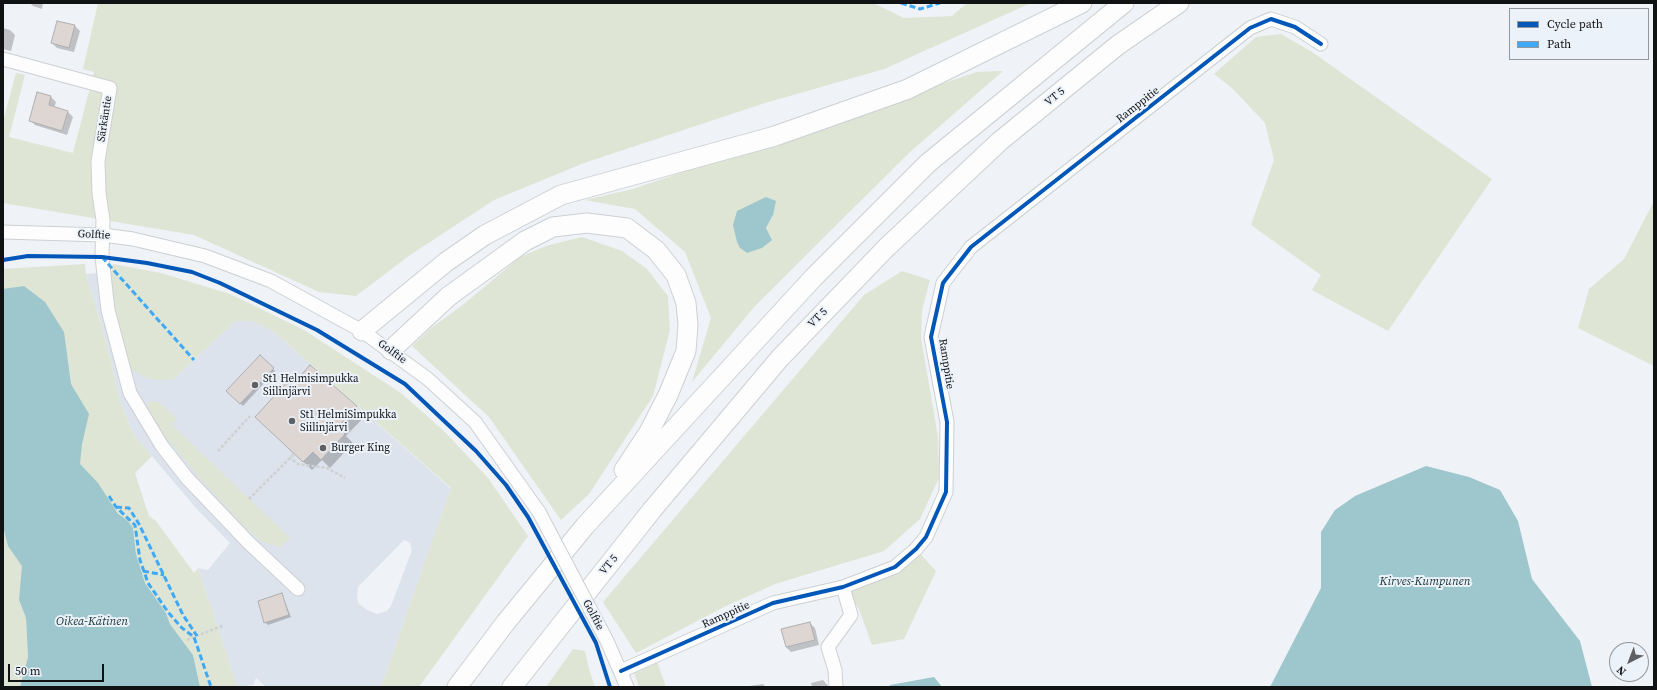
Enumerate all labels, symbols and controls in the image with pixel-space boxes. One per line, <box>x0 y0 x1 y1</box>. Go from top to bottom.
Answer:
legend <box>1509 8 1649 60</box>
text: Cycle path <box>1547 16 1603 32</box>
text: Path <box>1547 36 1571 52</box>
street label: Ramppitie <box>1114 84 1162 126</box>
street label: VT 5 <box>1042 85 1068 109</box>
street label: Särkäntie <box>95 95 115 143</box>
street label: Golftie <box>77 228 111 242</box>
street label: VT 5 <box>806 305 830 331</box>
street label: Golftie <box>375 337 409 367</box>
street label: Ramppitie <box>935 338 957 390</box>
place label: St1 Helmisimpukka Siilinjärvi <box>263 372 359 398</box>
marker: St1 Helmisimpukka Siilinjärvi <box>250 380 260 390</box>
place label: St1 HelmiSimpukka Siilinjärvi <box>300 408 397 434</box>
marker: St1 HelmiSimpukka Siilinjärvi <box>287 416 297 426</box>
place label: Burger King <box>331 441 390 455</box>
marker: Burger King <box>318 443 328 453</box>
street label: VT 5 <box>597 552 621 578</box>
water label: Kirves-Kumpunen <box>1380 575 1470 589</box>
street label: Golftie <box>580 597 606 633</box>
street label: Ramppitie <box>700 599 752 631</box>
water label: Oikea-Kätinen <box>56 615 128 629</box>
north arrow <box>1609 642 1649 682</box>
scale bar <box>10 656 106 682</box>
text: N <box>1613 662 1629 679</box>
text: 50 m <box>15 663 41 679</box>

